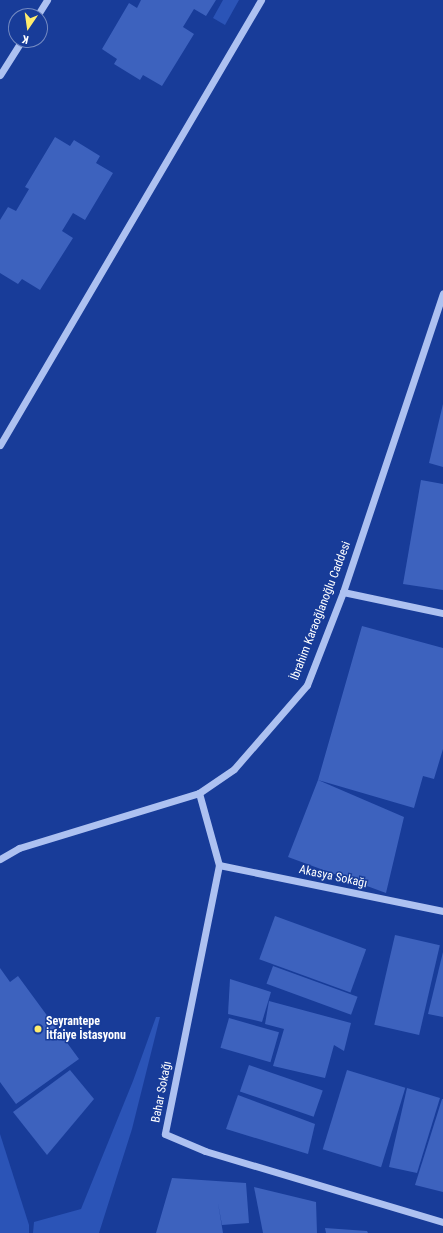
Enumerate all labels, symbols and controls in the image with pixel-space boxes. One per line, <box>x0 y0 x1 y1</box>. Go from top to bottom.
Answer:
north arrow <box>8 8 48 48</box>
text: K <box>21 32 30 46</box>
street label: İbrahim Karaoğlanoğlu Caddesi <box>288 539 354 683</box>
street label: Akasya Sokağı <box>298 863 368 891</box>
place label: Seyrantepe İtfaiye İstasyonu <box>46 1015 126 1043</box>
marker: Seyrantepe İtfaiye İstasyonu <box>33 1024 43 1034</box>
street label: Bahar Sokağı <box>149 1060 175 1124</box>

